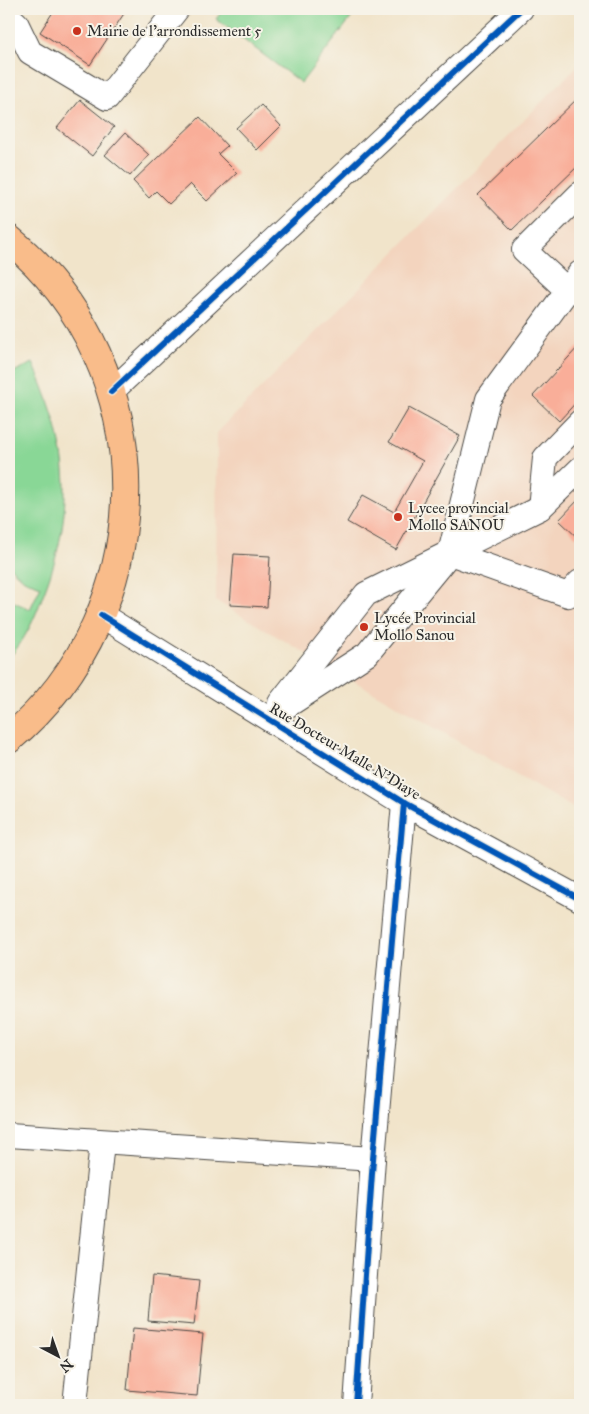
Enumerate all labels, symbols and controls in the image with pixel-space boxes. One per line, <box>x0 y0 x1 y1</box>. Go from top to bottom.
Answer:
place label: Mairie de l'arrondissement 5 <box>87 22 261 40</box>
marker: Mairie de l'arrondissement 5 <box>71 25 83 37</box>
place label: Lycee provincial Mollo SANOU <box>408 499 510 534</box>
marker: Lycee provincial Mollo SANOU <box>392 511 404 523</box>
place label: Lycée Provincial Mollo Sanou <box>374 609 477 644</box>
marker: Lycée Provincial Mollo Sanou <box>358 621 370 633</box>
street label: Rue Docteur Malle N'Diaye <box>266 699 424 803</box>
north arrow <box>32 1332 82 1382</box>
text: N <box>56 1355 76 1376</box>

